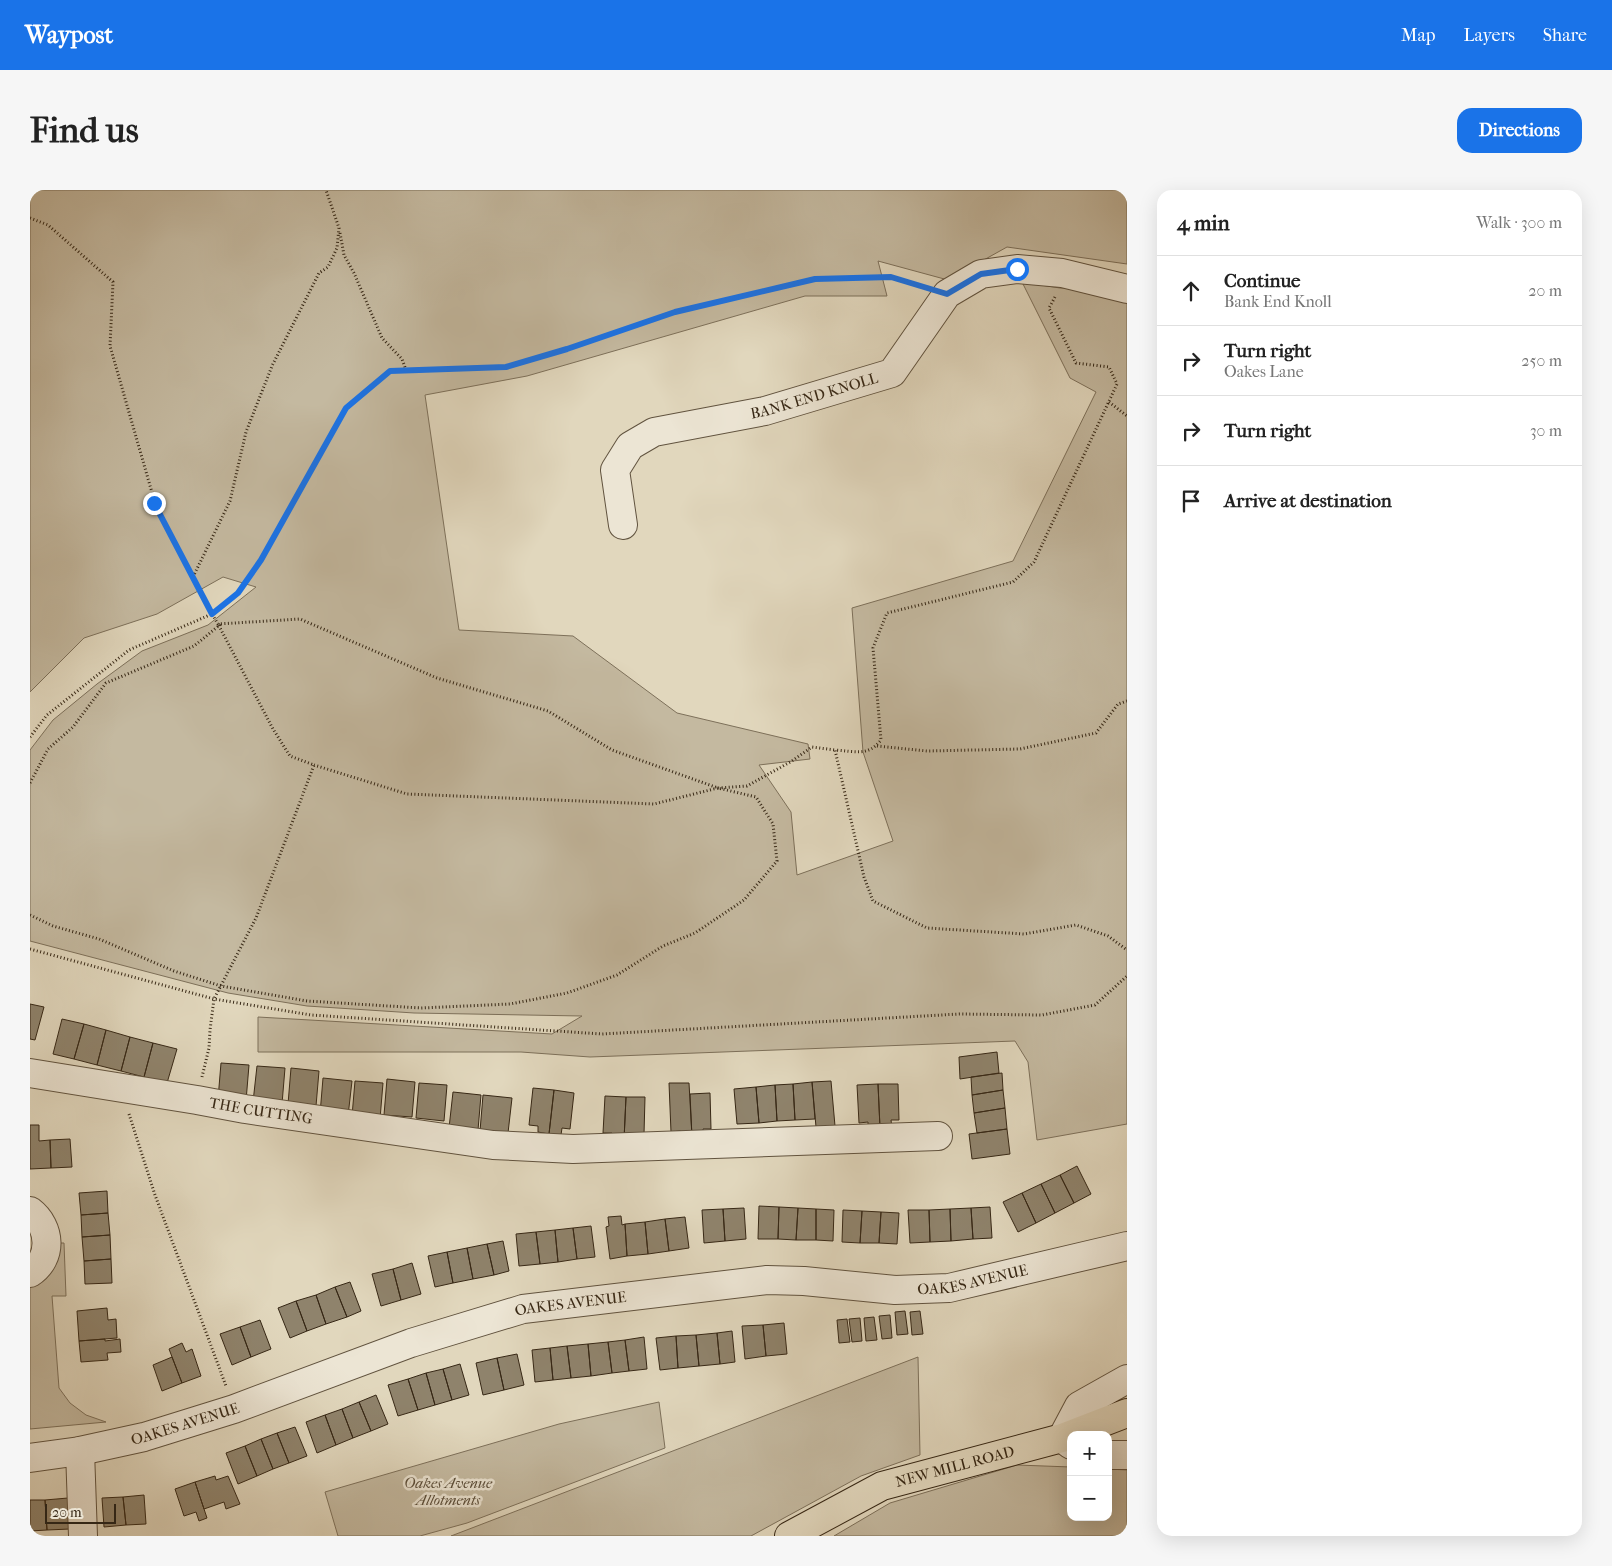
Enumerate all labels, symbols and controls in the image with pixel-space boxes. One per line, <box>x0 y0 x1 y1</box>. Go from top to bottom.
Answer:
text: Waypost <box>25 21 113 49</box>
text: Map <box>1401 25 1435 46</box>
text: Layers <box>1463 25 1515 46</box>
text: Share <box>1543 25 1587 46</box>
button: Directions <box>1457 108 1582 153</box>
text: Find us <box>30 110 139 151</box>
text: 4 min <box>1177 211 1230 235</box>
text: Walk · 300 m <box>1476 213 1562 232</box>
route start <box>1006 258 1029 281</box>
text: Continue <box>1224 270 1300 292</box>
icon: ahead <box>1177 277 1205 305</box>
text: 20 m <box>1528 281 1562 300</box>
text: Bank End Knoll <box>1224 292 1332 311</box>
text: Turn right <box>1224 340 1311 362</box>
icon: right <box>1177 347 1205 375</box>
text: 250 m <box>1521 351 1562 370</box>
text: Oakes Lane <box>1224 362 1304 381</box>
street label: BANK END KNOLL <box>749 369 880 423</box>
icon: right <box>1177 417 1205 445</box>
text: Turn right <box>1224 420 1311 442</box>
text: 30 m <box>1530 421 1562 440</box>
icon: arrive <box>1177 487 1205 515</box>
text: Arrive at destination <box>1224 490 1392 512</box>
route end <box>143 492 166 515</box>
street label: THE CUTTING <box>208 1093 314 1128</box>
street label: OAKES AVENUE <box>917 1261 1030 1298</box>
street label: OAKES AVENUE <box>512 1288 627 1320</box>
street label: OAKES AVENUE <box>129 1399 242 1449</box>
map controls <box>1067 1431 1112 1521</box>
button: + <box>1067 1431 1112 1476</box>
street label: NEW MILL ROAD <box>893 1442 1016 1491</box>
park label: Oakes Avenue Allotments <box>404 1474 493 1509</box>
button: − <box>1067 1476 1112 1521</box>
scale bar <box>45 1501 116 1524</box>
text: 20 m <box>52 1504 82 1521</box>

